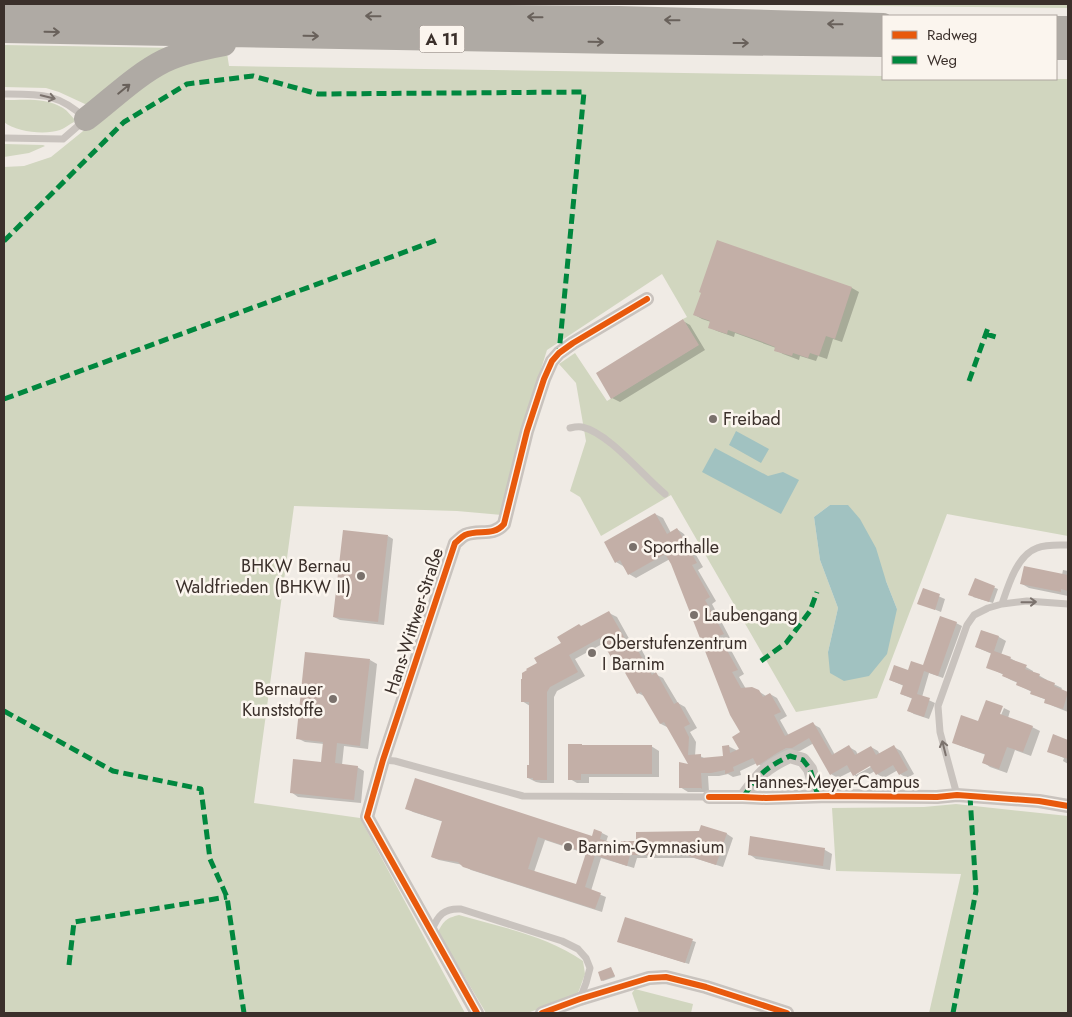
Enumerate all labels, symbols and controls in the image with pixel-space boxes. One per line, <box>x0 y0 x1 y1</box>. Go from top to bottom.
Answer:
one-way arrow <box>365 11 381 20</box>
one-way arrow <box>528 12 544 22</box>
one-way arrow <box>664 15 680 24</box>
legend <box>882 15 1057 80</box>
one-way arrow <box>827 19 843 28</box>
text: Radweg <box>927 24 977 46</box>
road number: A 11 <box>420 26 464 52</box>
one-way arrow <box>44 27 60 36</box>
one-way arrow <box>302 31 318 41</box>
one-way arrow <box>587 37 603 47</box>
one-way arrow <box>732 38 748 48</box>
text: Weg <box>927 49 957 71</box>
one-way arrow <box>118 83 131 94</box>
one-way arrow <box>40 93 56 102</box>
place label: Freibad <box>723 406 781 432</box>
marker: Freibad <box>707 413 719 425</box>
place label: Sporthalle <box>643 534 719 560</box>
marker: Sporthalle <box>627 541 639 553</box>
street label: Hans-Wittwer-Straße <box>378 544 450 698</box>
place label: BHKW Bernau Waldfrieden (BHKW II) <box>175 553 351 600</box>
marker: BHKW Bernau Waldfrieden (BHKW II) <box>355 570 367 582</box>
one-way arrow <box>1020 597 1036 606</box>
place label: Laubengang <box>704 602 798 628</box>
marker: Laubengang <box>688 609 700 621</box>
place label: Oberstufenzentrum I Barnim <box>602 630 748 677</box>
marker: Oberstufenzentrum I Barnim <box>586 647 598 659</box>
place label: Bernauer Kunststoffe <box>242 676 324 723</box>
marker: Bernauer Kunststoffe <box>327 693 339 705</box>
one-way arrow <box>939 740 948 756</box>
street label: Hannes-Meyer-Campus <box>746 769 920 795</box>
place label: Barnim-Gymnasium <box>578 834 725 860</box>
marker: Barnim-Gymnasium <box>562 841 574 853</box>

